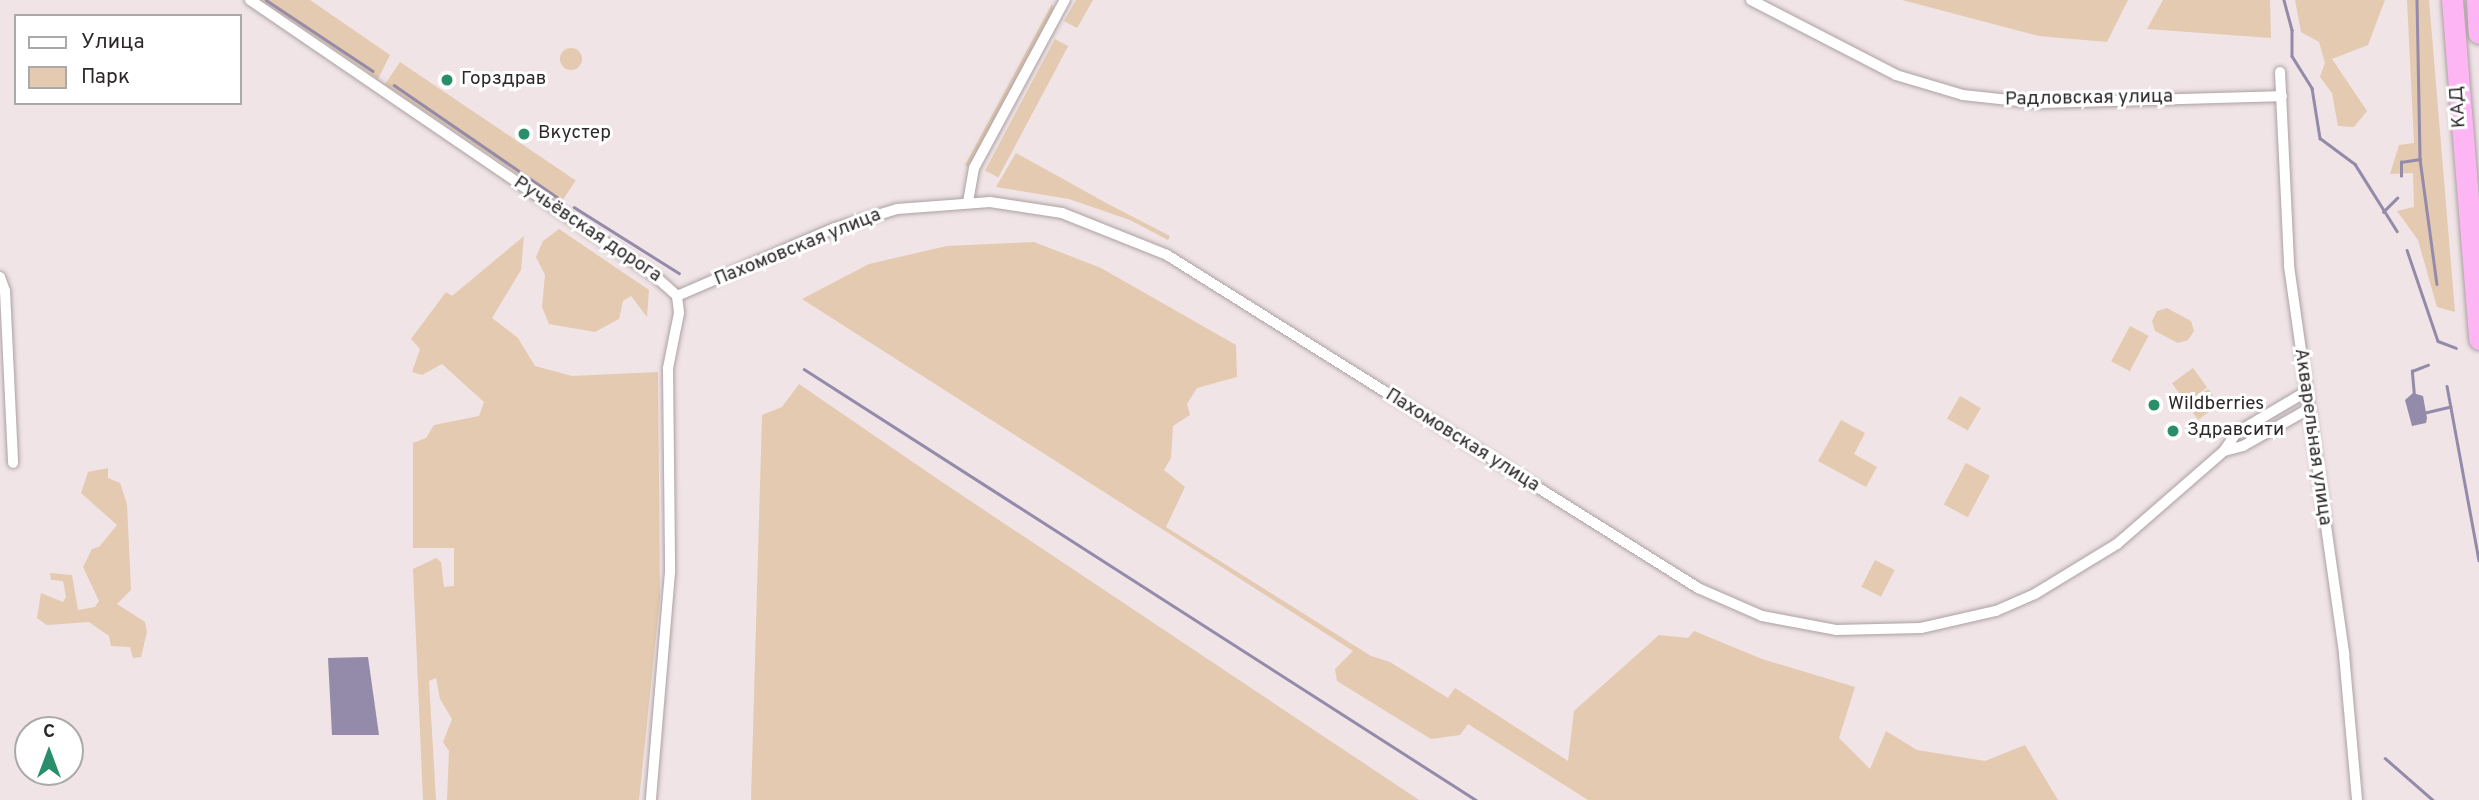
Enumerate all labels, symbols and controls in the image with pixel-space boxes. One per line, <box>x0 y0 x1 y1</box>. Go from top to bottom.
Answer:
legend <box>14 14 242 105</box>
text: Улица <box>81 29 145 56</box>
text: Парк <box>81 64 130 91</box>
place label: Горздрав <box>461 69 546 91</box>
marker: Горздрав <box>439 72 455 88</box>
street label: КАД <box>2446 85 2472 129</box>
street label: Радловская улица <box>2005 86 2173 112</box>
place label: Вкустер <box>538 123 611 145</box>
marker: Вкустер <box>516 126 532 142</box>
street label: Ручьёвская дорога <box>509 172 665 288</box>
street label: Пахомовская улица <box>711 204 885 292</box>
street label: Акварельная улица <box>2288 347 2336 527</box>
street label: Пахомовская улица <box>1381 384 1543 498</box>
place label: Wildberries <box>2168 394 2264 416</box>
marker: Wildberries <box>2146 397 2162 413</box>
place label: Здравсити <box>2187 420 2284 442</box>
marker: Здравсити <box>2165 423 2181 439</box>
north arrow <box>14 716 84 786</box>
text: С <box>43 720 55 744</box>

